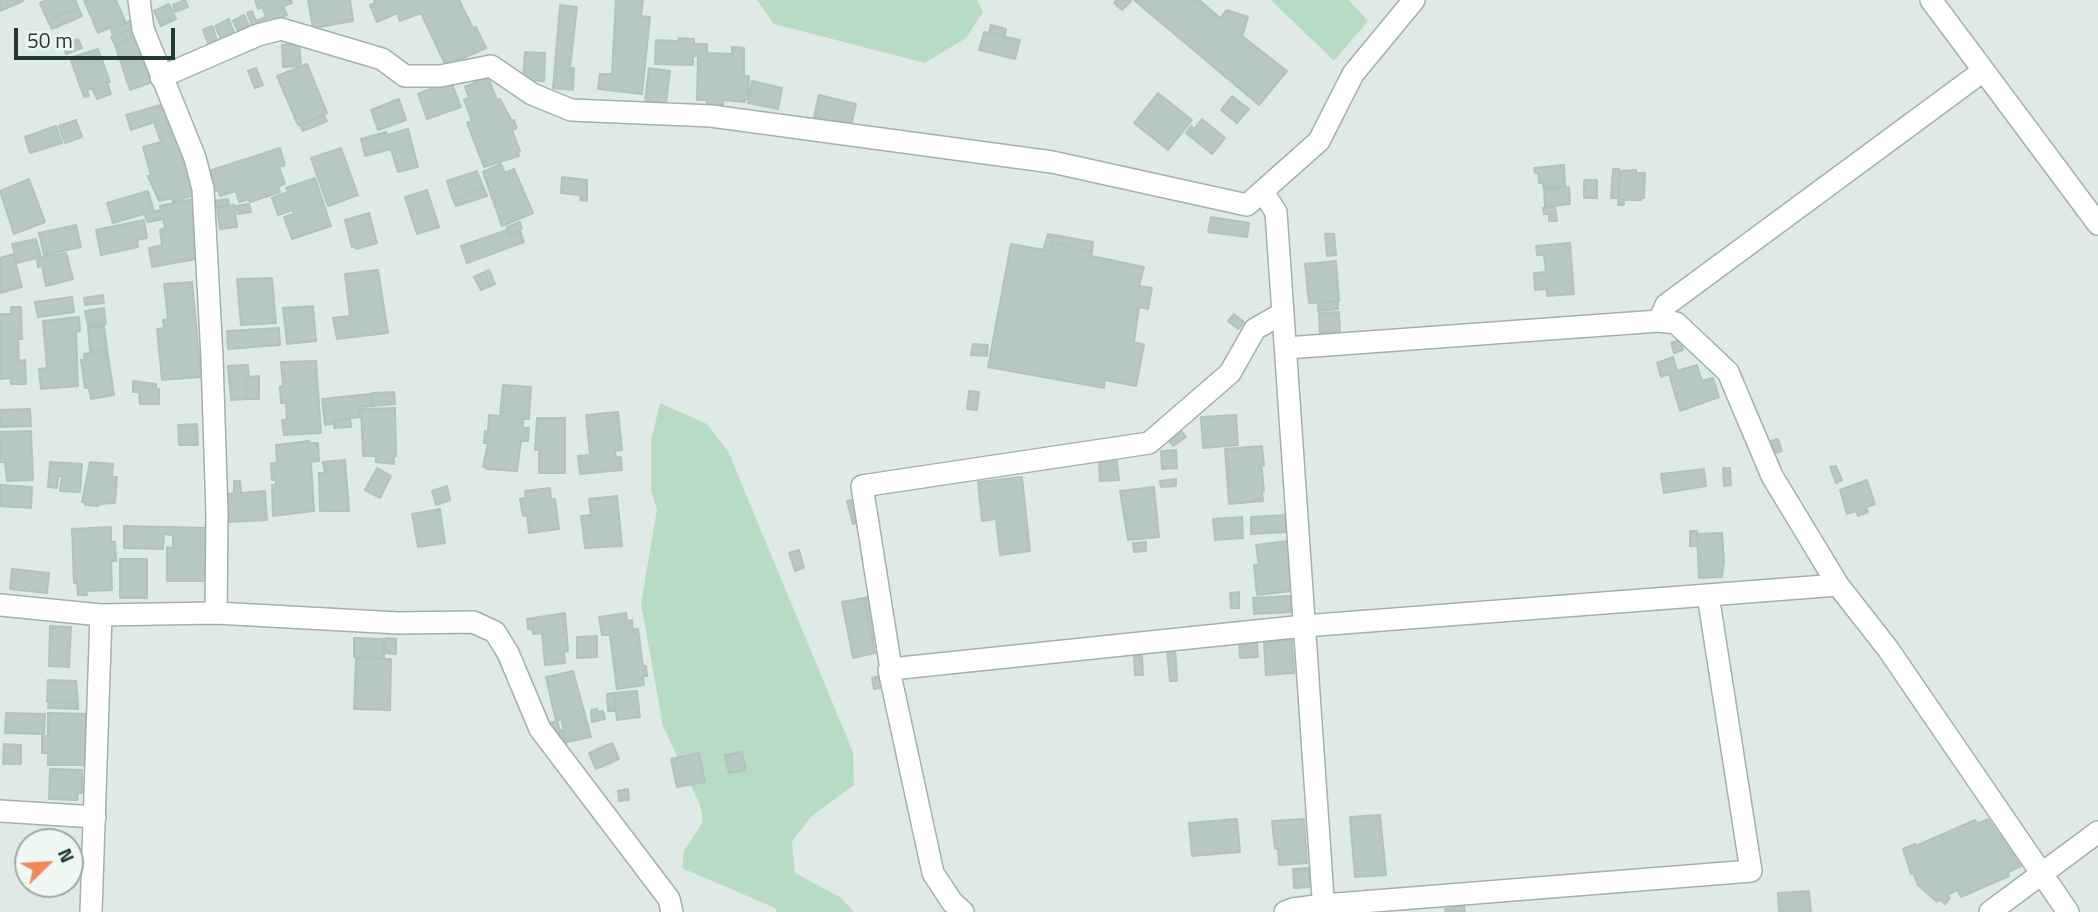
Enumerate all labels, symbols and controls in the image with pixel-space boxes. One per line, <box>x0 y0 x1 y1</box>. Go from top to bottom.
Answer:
scale bar <box>18 14 178 58</box>
text: 50 m <box>27 24 73 56</box>
north arrow <box>14 828 84 898</box>
text: N <box>51 843 83 867</box>

